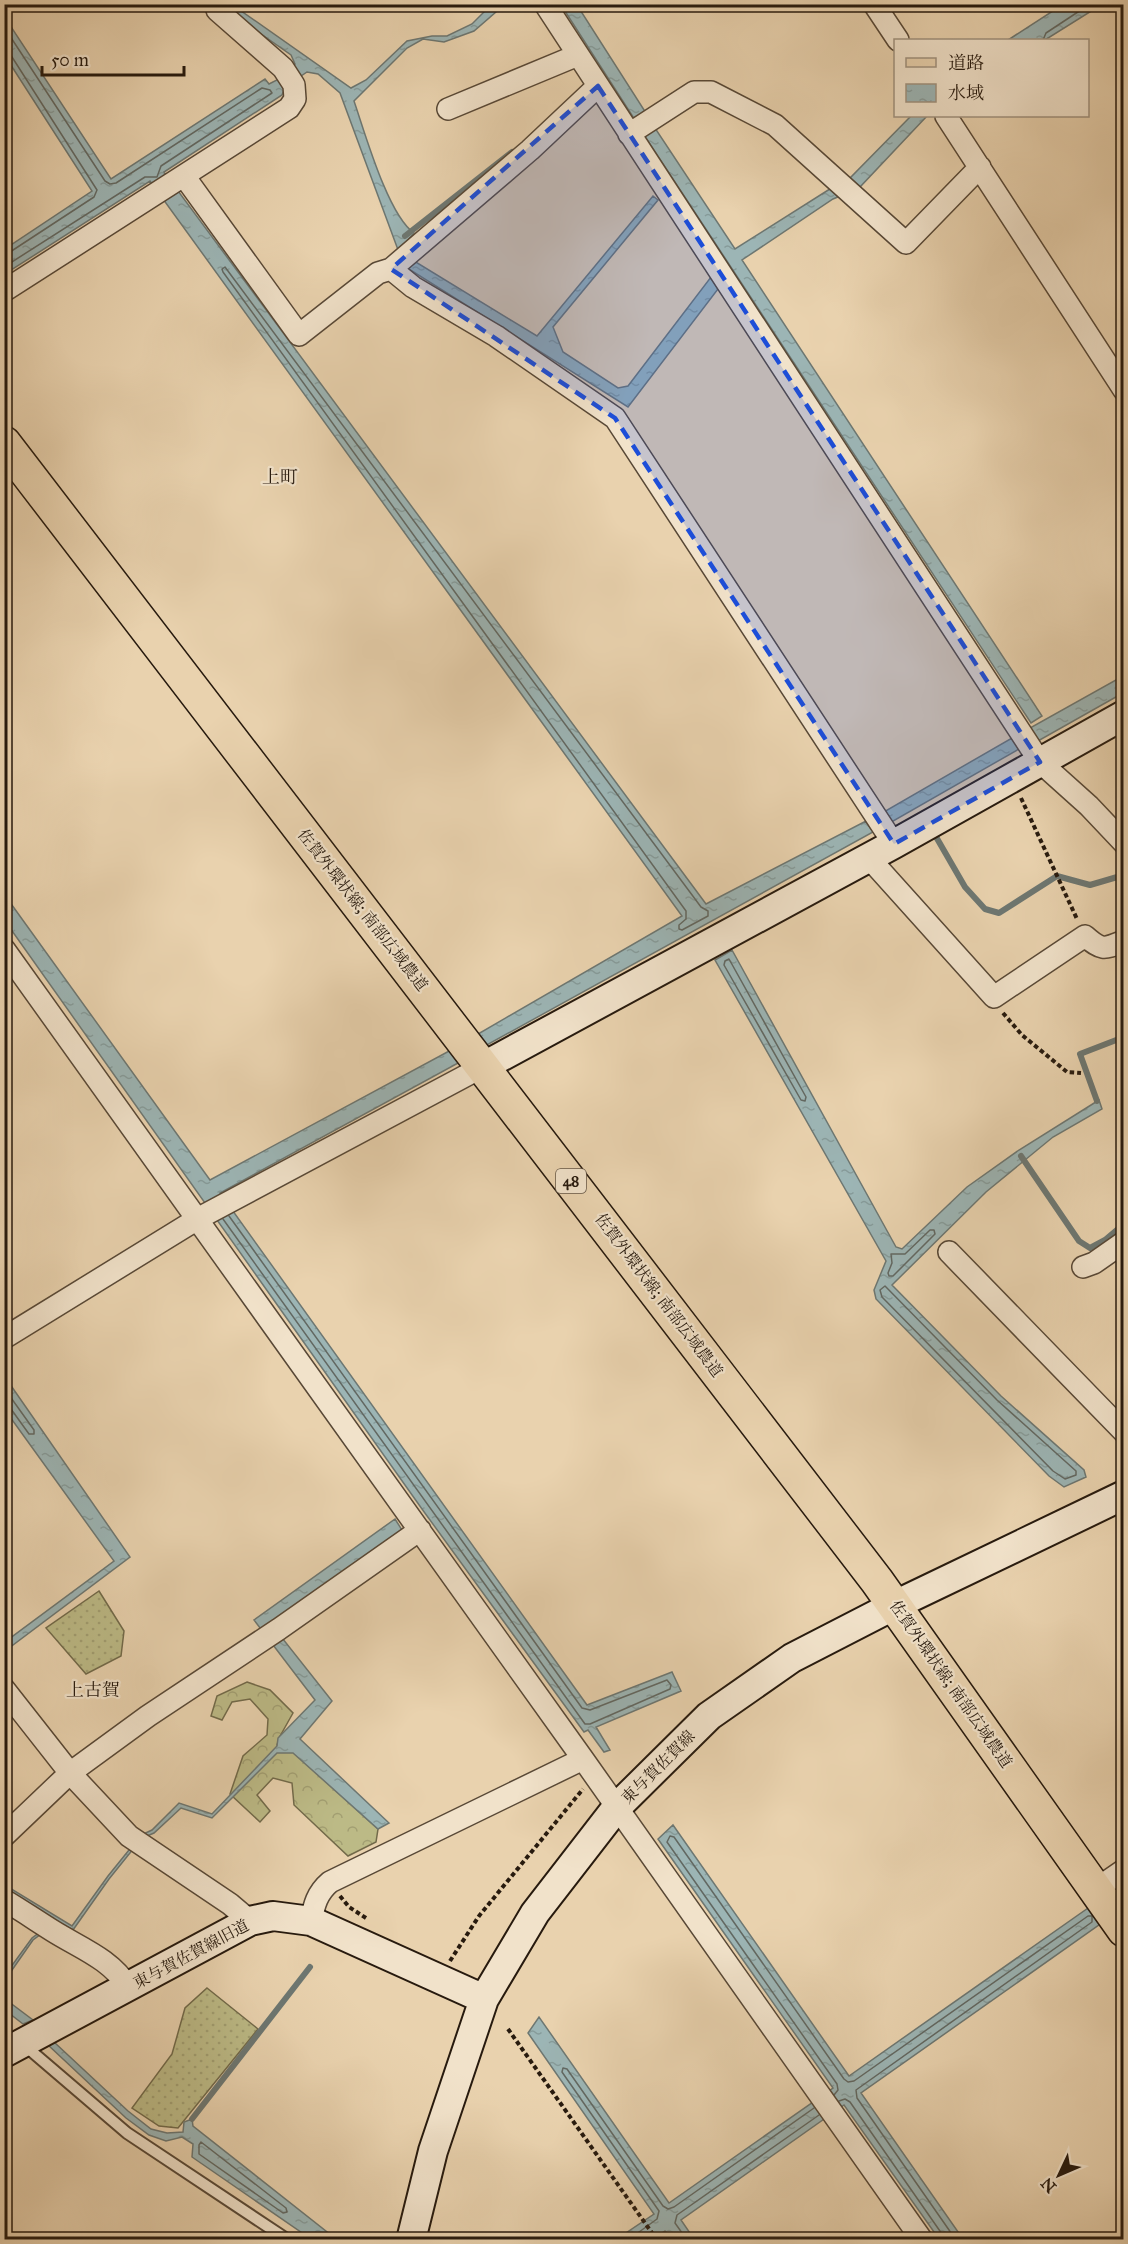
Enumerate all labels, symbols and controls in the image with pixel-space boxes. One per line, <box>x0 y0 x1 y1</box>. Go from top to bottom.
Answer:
scale bar <box>42 39 184 77</box>
legend <box>894 39 1089 117</box>
text: 50 m <box>51 49 89 71</box>
text: 道路 <box>948 52 984 74</box>
text: 水域 <box>948 82 984 104</box>
district label: 上町 <box>262 466 298 488</box>
street label: 佐賀外環状線; 南部広域農道 <box>294 825 432 995</box>
road number: 48 <box>556 1169 586 1193</box>
street label: 佐賀外環状線; 南部広域農道 <box>591 1209 727 1381</box>
street label: 佐賀外環状線; 南部広域農道 <box>886 1597 1016 1771</box>
district label: 上古賀 <box>66 1679 120 1701</box>
street label: 東与賀佐賀線 <box>617 1726 699 1808</box>
street label: 東与賀佐賀線旧道 <box>130 1916 252 1992</box>
north arrow <box>1029 2145 1089 2205</box>
text: N <box>1037 2173 1060 2197</box>

